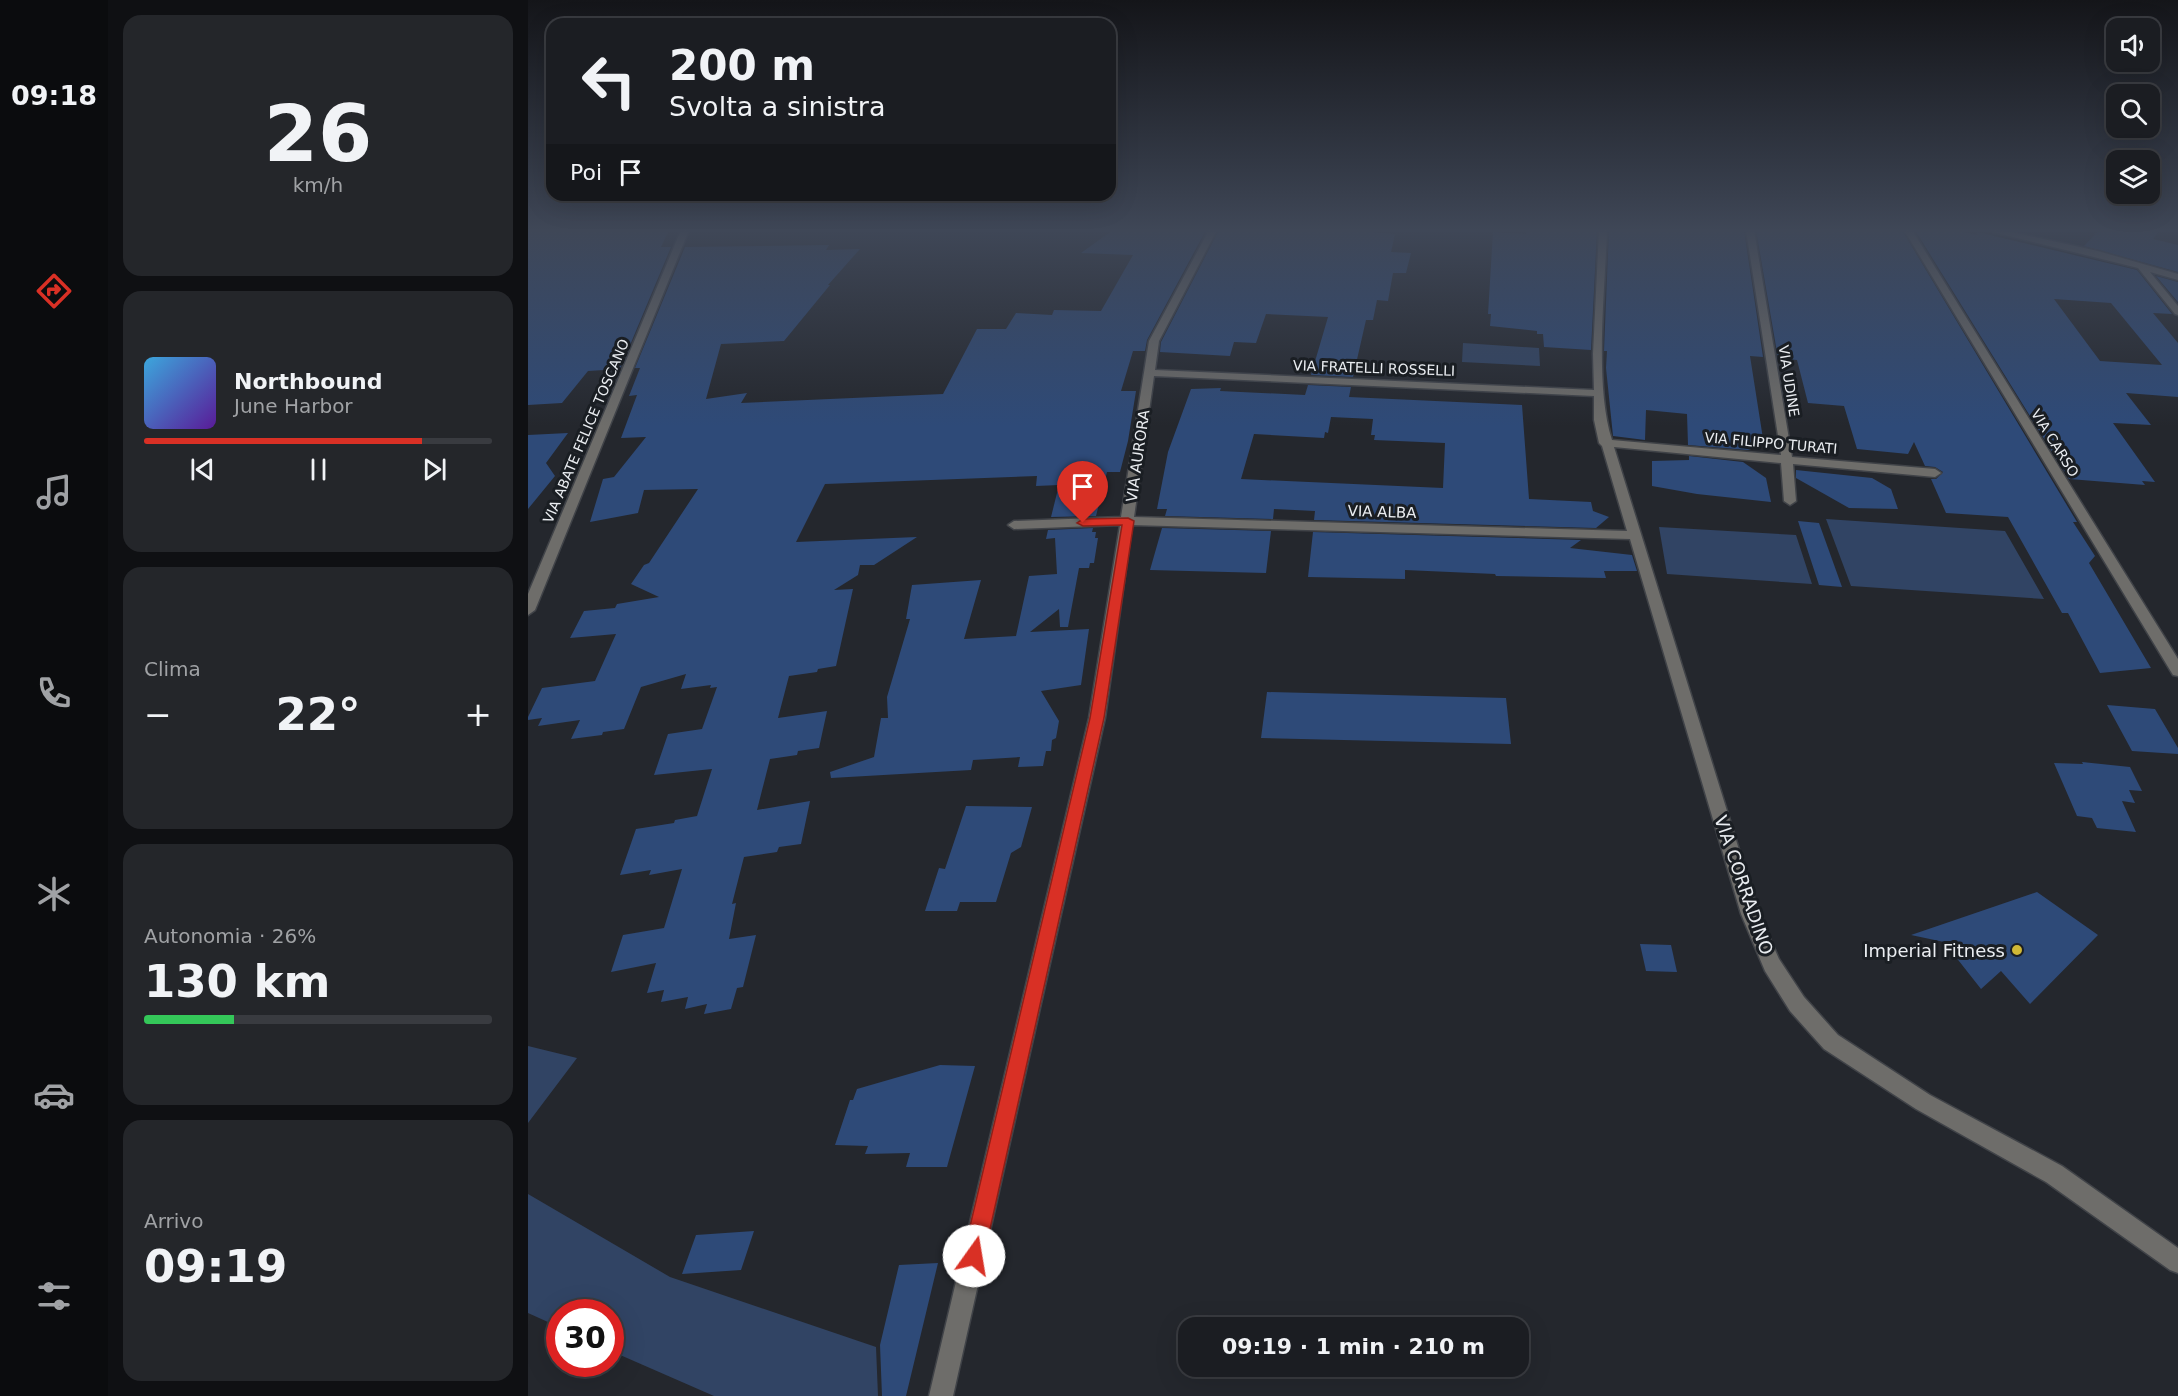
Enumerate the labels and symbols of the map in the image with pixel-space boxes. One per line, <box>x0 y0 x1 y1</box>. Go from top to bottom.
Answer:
street label: VIA ABATE FELICE TOSCANO <box>540 337 632 525</box>
street label: VIA UDINE <box>1775 344 1803 418</box>
street label: VIA FRATELLI ROSSELLI <box>1293 357 1455 379</box>
street label: VIA CARSO <box>2028 406 2082 480</box>
street label: VIA AURORA <box>1123 408 1154 503</box>
street label: VIA FILIPPO TURATI <box>1704 429 1838 457</box>
pin <box>1057 461 1108 523</box>
street label: VIA ALBA <box>1347 502 1417 522</box>
street label: VIA CORRADINO <box>1710 813 1778 957</box>
place label: Imperial Fitness <box>1863 940 2005 961</box>
marker: Imperial Fitness <box>2010 943 2024 957</box>
position arrow <box>942 1224 1006 1288</box>
speed limit sign: 30 <box>546 1299 624 1377</box>

